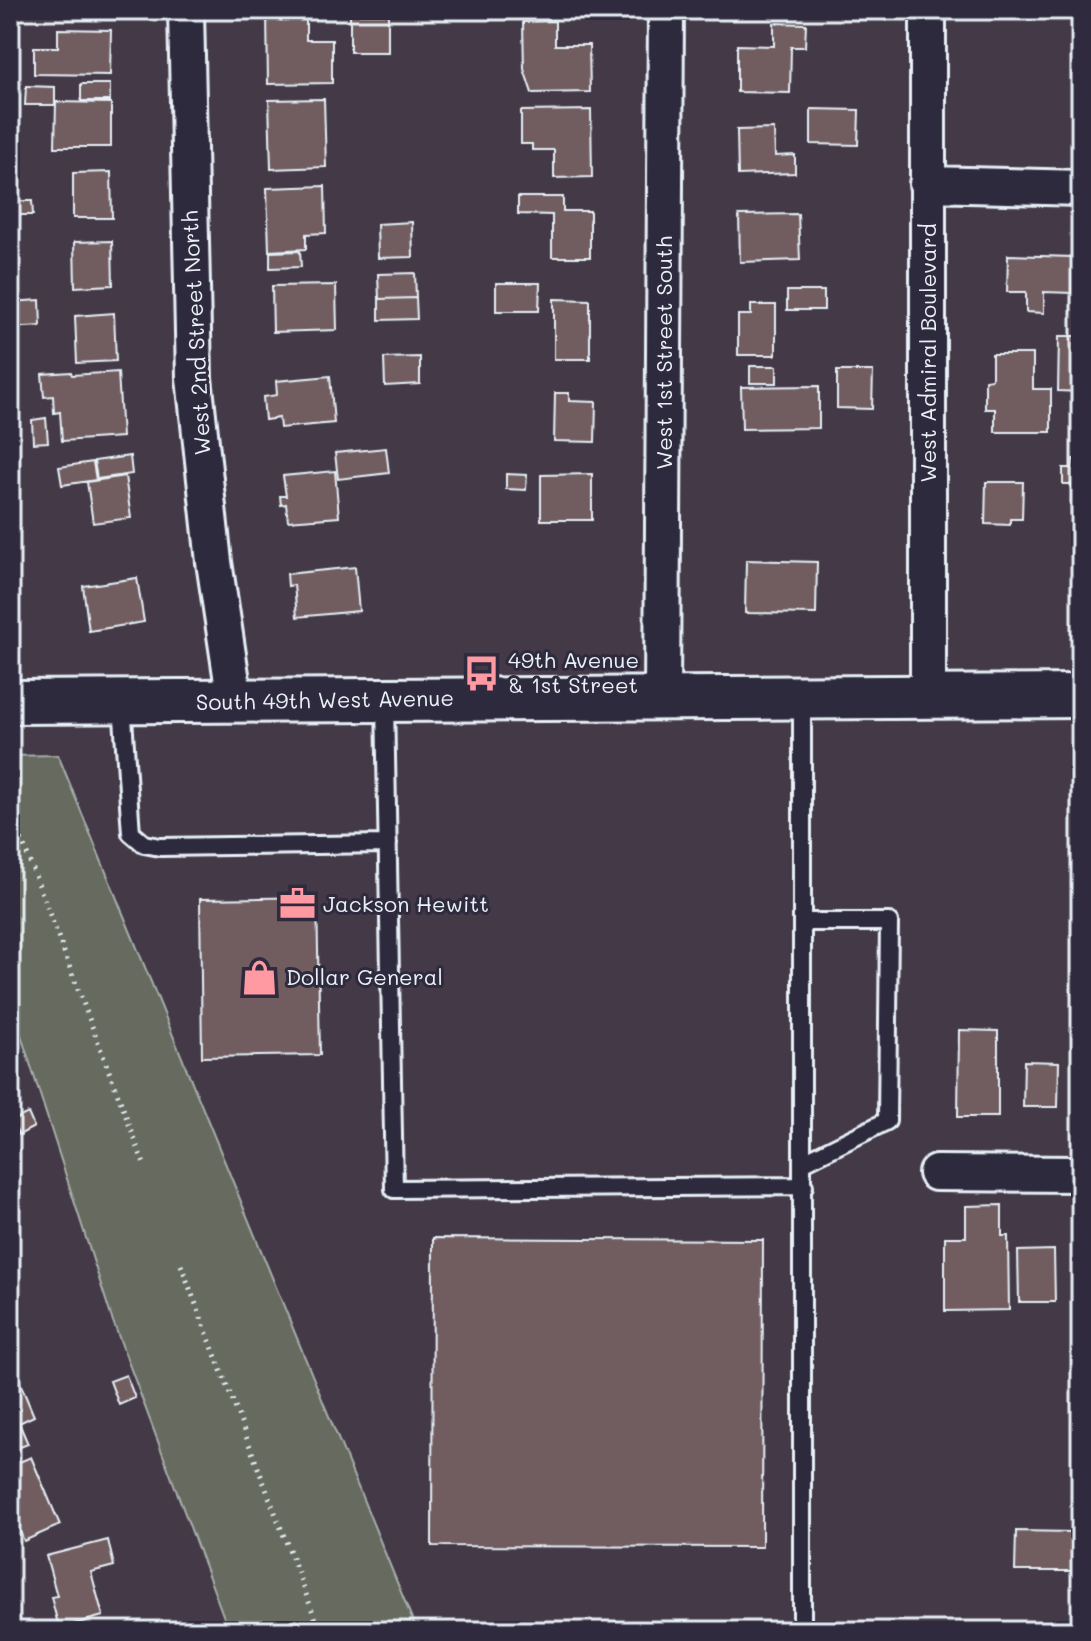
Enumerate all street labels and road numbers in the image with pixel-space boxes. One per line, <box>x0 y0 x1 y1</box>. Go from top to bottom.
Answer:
street label: West 2nd Street North <box>175 210 216 456</box>
street label: West Admiral Boulevard <box>913 223 942 483</box>
street label: West 1st Street South <box>649 236 678 470</box>
street label: South 49th West Avenue <box>196 683 454 716</box>

